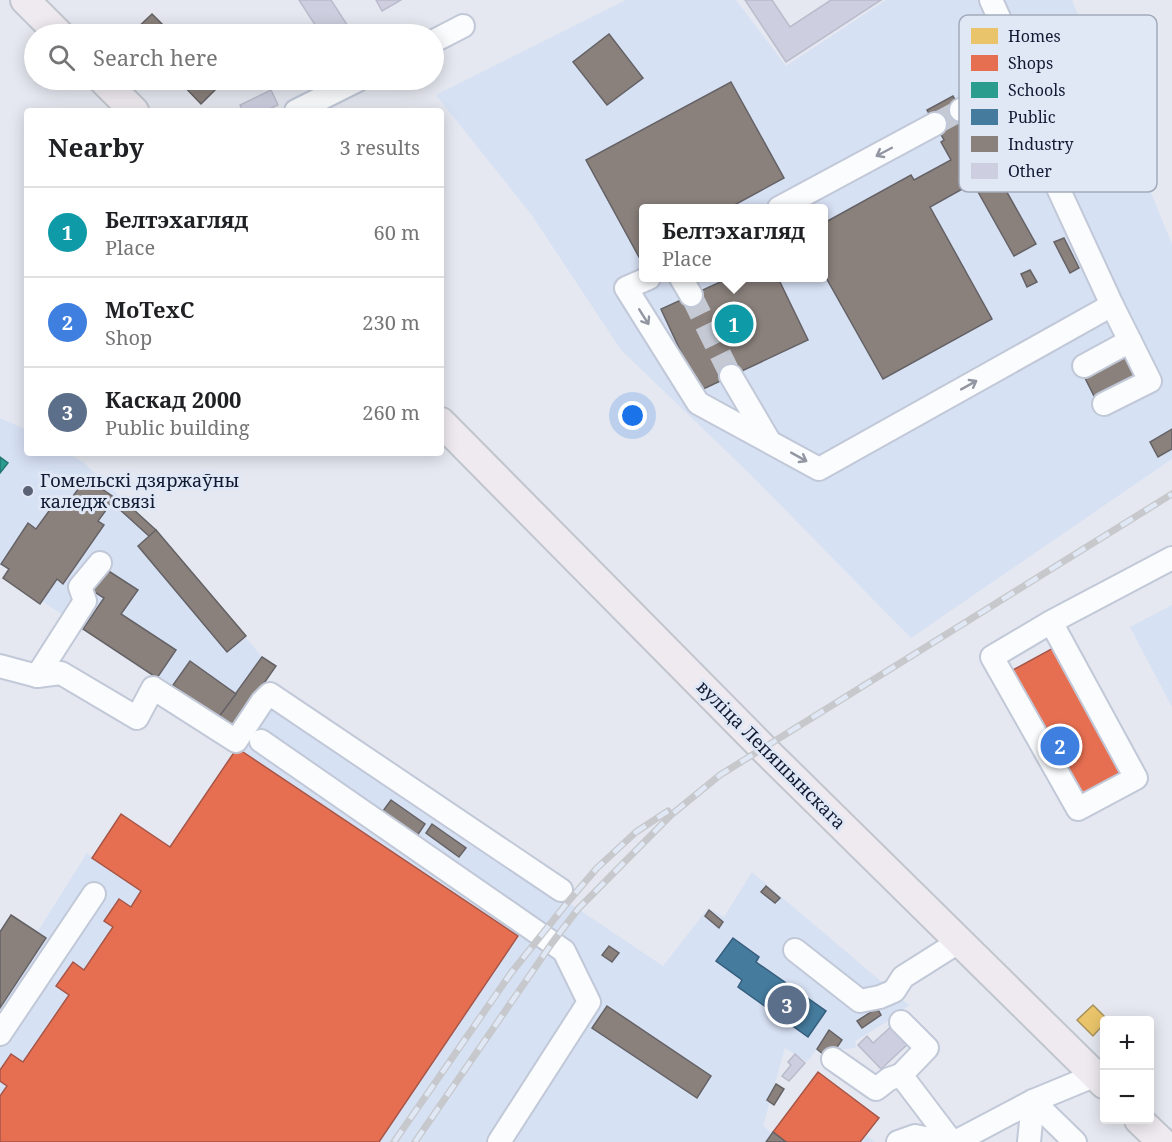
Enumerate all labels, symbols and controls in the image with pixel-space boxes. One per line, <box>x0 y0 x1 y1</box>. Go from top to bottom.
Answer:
legend <box>959 15 1157 192</box>
search box <box>24 24 444 90</box>
text: Homes <box>1008 25 1061 47</box>
icon: search <box>45 41 78 74</box>
text: Search here <box>93 42 218 72</box>
text: Shops <box>1008 52 1053 74</box>
text: Schools <box>1008 79 1065 101</box>
text: Public <box>1008 106 1056 128</box>
text: Nearby <box>48 129 144 165</box>
text: Industry <box>1008 133 1075 155</box>
text: 3 results <box>340 134 420 161</box>
one-way arrow <box>875 147 893 158</box>
text: Other <box>1008 160 1052 182</box>
text: Белтэхагляд <box>105 204 248 234</box>
popup <box>639 204 828 282</box>
text: Белтэхагляд <box>662 215 805 245</box>
text: 1 <box>62 219 73 246</box>
text: 60 m <box>374 219 420 246</box>
text: Place <box>105 234 155 261</box>
text: Place <box>662 245 712 272</box>
text: MoTexC <box>105 294 195 324</box>
pin: 1 <box>714 302 754 346</box>
one-way arrow <box>639 308 651 325</box>
text: 2 <box>62 309 73 336</box>
text: 230 m <box>362 309 420 336</box>
text: Shop <box>105 324 152 351</box>
one-way arrow <box>960 379 977 391</box>
text: Каскад 2000 <box>105 384 242 414</box>
text: 3 <box>62 399 73 426</box>
text: 260 m <box>362 399 420 426</box>
your location <box>618 401 647 430</box>
text: Public building <box>105 414 250 441</box>
one-way arrow <box>790 451 807 463</box>
place label: Гомельскі дзяржаўны каледж связі <box>40 468 239 513</box>
marker: Гомельскі дзяржаўны каледж связі <box>21 484 35 498</box>
street label: вуліца Лепяшынскага <box>692 675 851 834</box>
pin: 2 <box>1040 724 1080 768</box>
pin: 3 <box>768 982 806 1028</box>
map controls <box>1100 1016 1154 1124</box>
button: + <box>1100 1016 1154 1070</box>
button: − <box>1100 1070 1154 1124</box>

